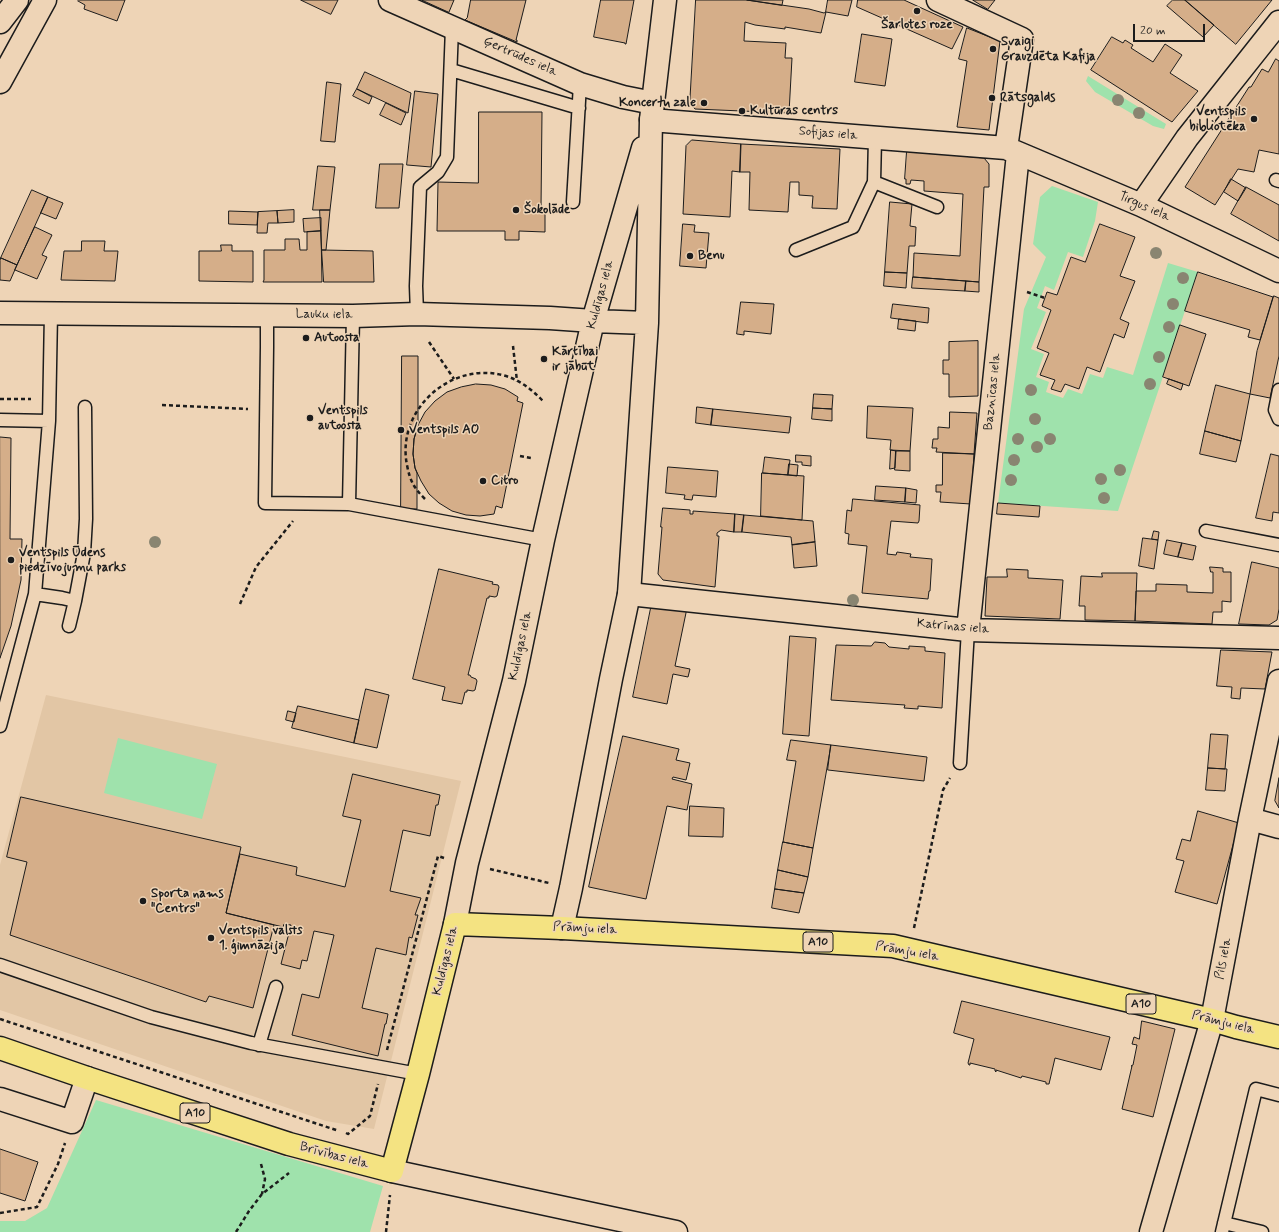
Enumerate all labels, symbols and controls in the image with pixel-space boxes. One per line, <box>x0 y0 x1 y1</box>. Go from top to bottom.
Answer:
marker: Šarlotes roze <box>912 6 922 16</box>
scale bar <box>1135 16 1207 42</box>
place label: Šarlotes roze <box>881 17 953 33</box>
text: 20 m <box>1140 23 1166 39</box>
street label: Ģertrūdes iela <box>481 34 559 80</box>
place label: Svaigi Grauzdēta Kafija <box>1001 34 1096 65</box>
marker: Svaigi Grauzdēta Kafija <box>988 44 998 54</box>
place label: Rātsgalds <box>1000 90 1055 106</box>
marker: Rātsgalds <box>987 93 997 103</box>
place label: Koncertu zale <box>619 95 696 111</box>
marker: Koncertu zale <box>699 98 709 108</box>
place label: Kultūras centrs <box>750 103 838 119</box>
place label: Ventspils bibliotēka <box>1189 104 1246 135</box>
marker: Kultūras centrs <box>737 106 747 116</box>
marker: Ventspils bibliotēka <box>1249 114 1259 124</box>
street label: Sofijas iela <box>798 124 858 144</box>
street label: Tirgus iela <box>1116 189 1172 225</box>
place label: Šokolāde <box>524 202 570 218</box>
marker: Šokolāde <box>511 205 521 215</box>
place label: Benu <box>698 248 724 264</box>
marker: Benu <box>685 251 695 261</box>
street label: Kuldīgas iela <box>584 259 618 331</box>
street label: Lauku iela <box>295 307 353 323</box>
place label: Autoosta <box>314 330 360 346</box>
marker: Autoosta <box>301 333 311 343</box>
place label: Kārtībai ir jābūt <box>552 344 598 375</box>
street label: Baznīcas iela <box>981 353 1005 431</box>
marker: Kārtībai ir jābūt <box>539 354 549 364</box>
place label: Ventspils autoosta <box>318 403 368 434</box>
marker: Ventspils autoosta <box>305 413 315 423</box>
place label: Ventspils AO <box>409 422 479 438</box>
marker: Ventspils AO <box>396 425 406 435</box>
place label: Citro <box>491 473 518 489</box>
marker: Citro <box>478 476 488 486</box>
place label: Ventspils Ūdens piedzīvojumu parks <box>19 545 126 576</box>
marker: Ventspils Ūdens piedzīvojumu parks <box>6 555 16 565</box>
street label: Kuldīgas iela <box>506 610 536 682</box>
street label: Katrīnas iela <box>916 616 990 638</box>
place label: Sporta nams "Centrs" <box>151 886 224 917</box>
marker: Sporta nams "Centrs" <box>138 896 148 906</box>
street label: Prāmju iela <box>553 920 617 938</box>
place label: Ventspils valsts 1. ģimnāzija <box>219 923 303 954</box>
street label: Kuldīgas iela <box>430 925 462 997</box>
road number: A10 <box>803 932 833 952</box>
marker: Ventspils valsts 1. ģimnāzija <box>206 933 216 943</box>
street label: Pils iela <box>1212 937 1236 981</box>
street label: Prāmju iela <box>874 939 940 965</box>
road number: A10 <box>1126 994 1156 1014</box>
street label: Prāmju iela <box>1190 1008 1256 1038</box>
road number: A10 <box>180 1103 210 1123</box>
street label: Brīvības iela <box>298 1139 370 1173</box>

